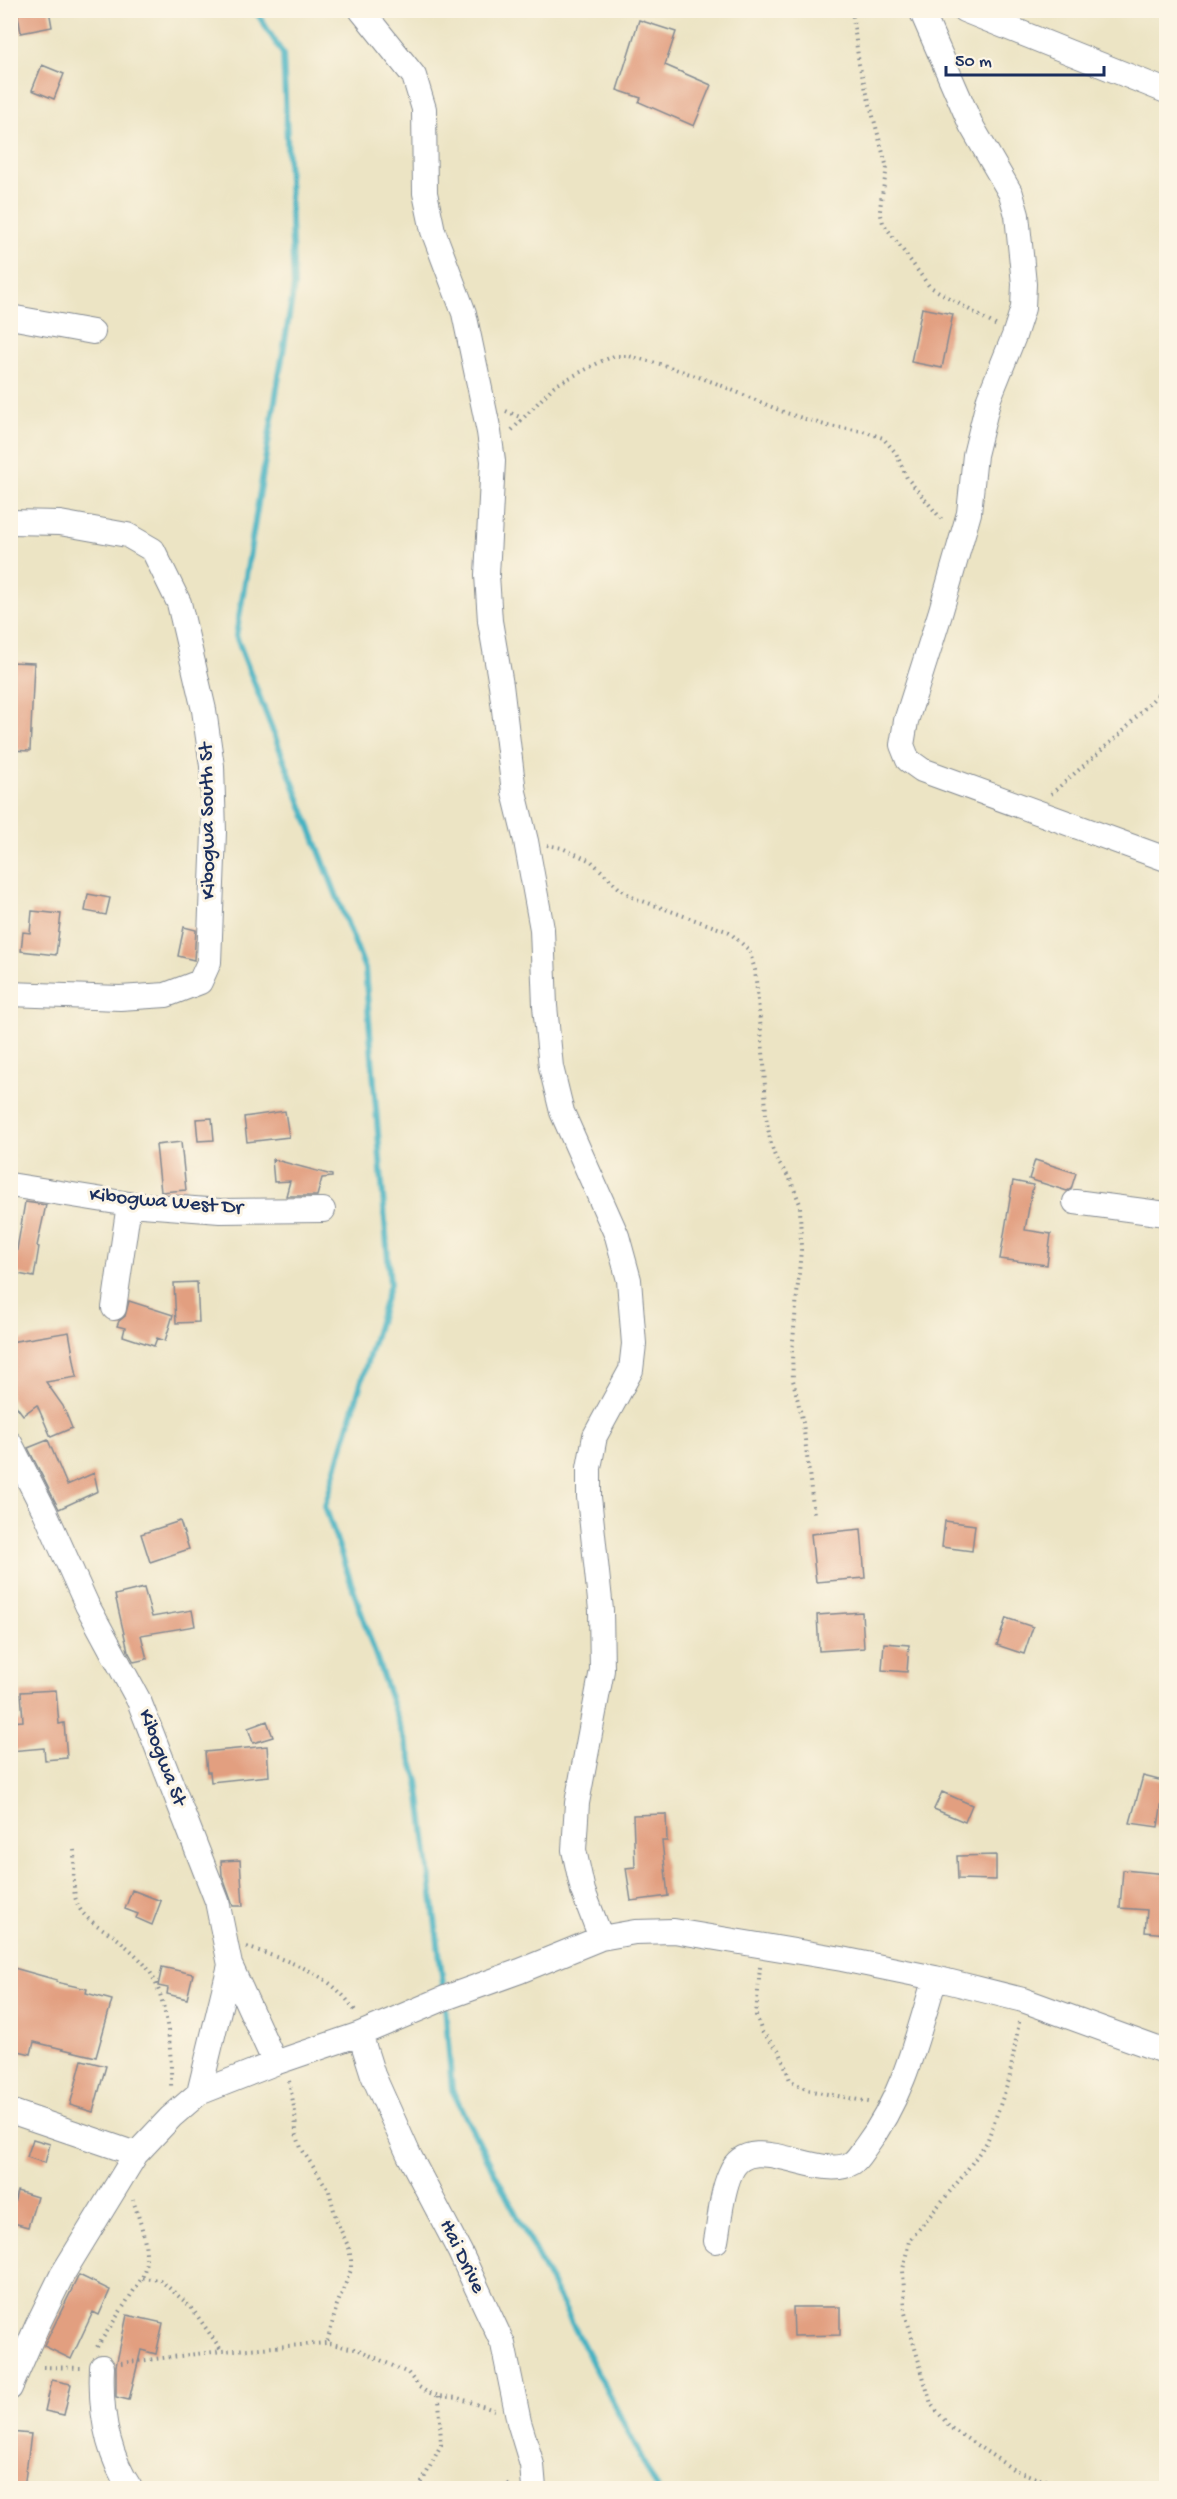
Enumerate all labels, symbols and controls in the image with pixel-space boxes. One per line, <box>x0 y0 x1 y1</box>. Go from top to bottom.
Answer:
scale bar <box>946 39 1104 77</box>
text: 50 m <box>955 52 992 73</box>
street label: Kibogwa South St <box>195 740 223 900</box>
street label: Kibogwa West Dr <box>88 1184 245 1222</box>
street label: Kibogwa St <box>131 1706 192 1812</box>
street label: Hai Drive <box>432 2216 490 2299</box>

